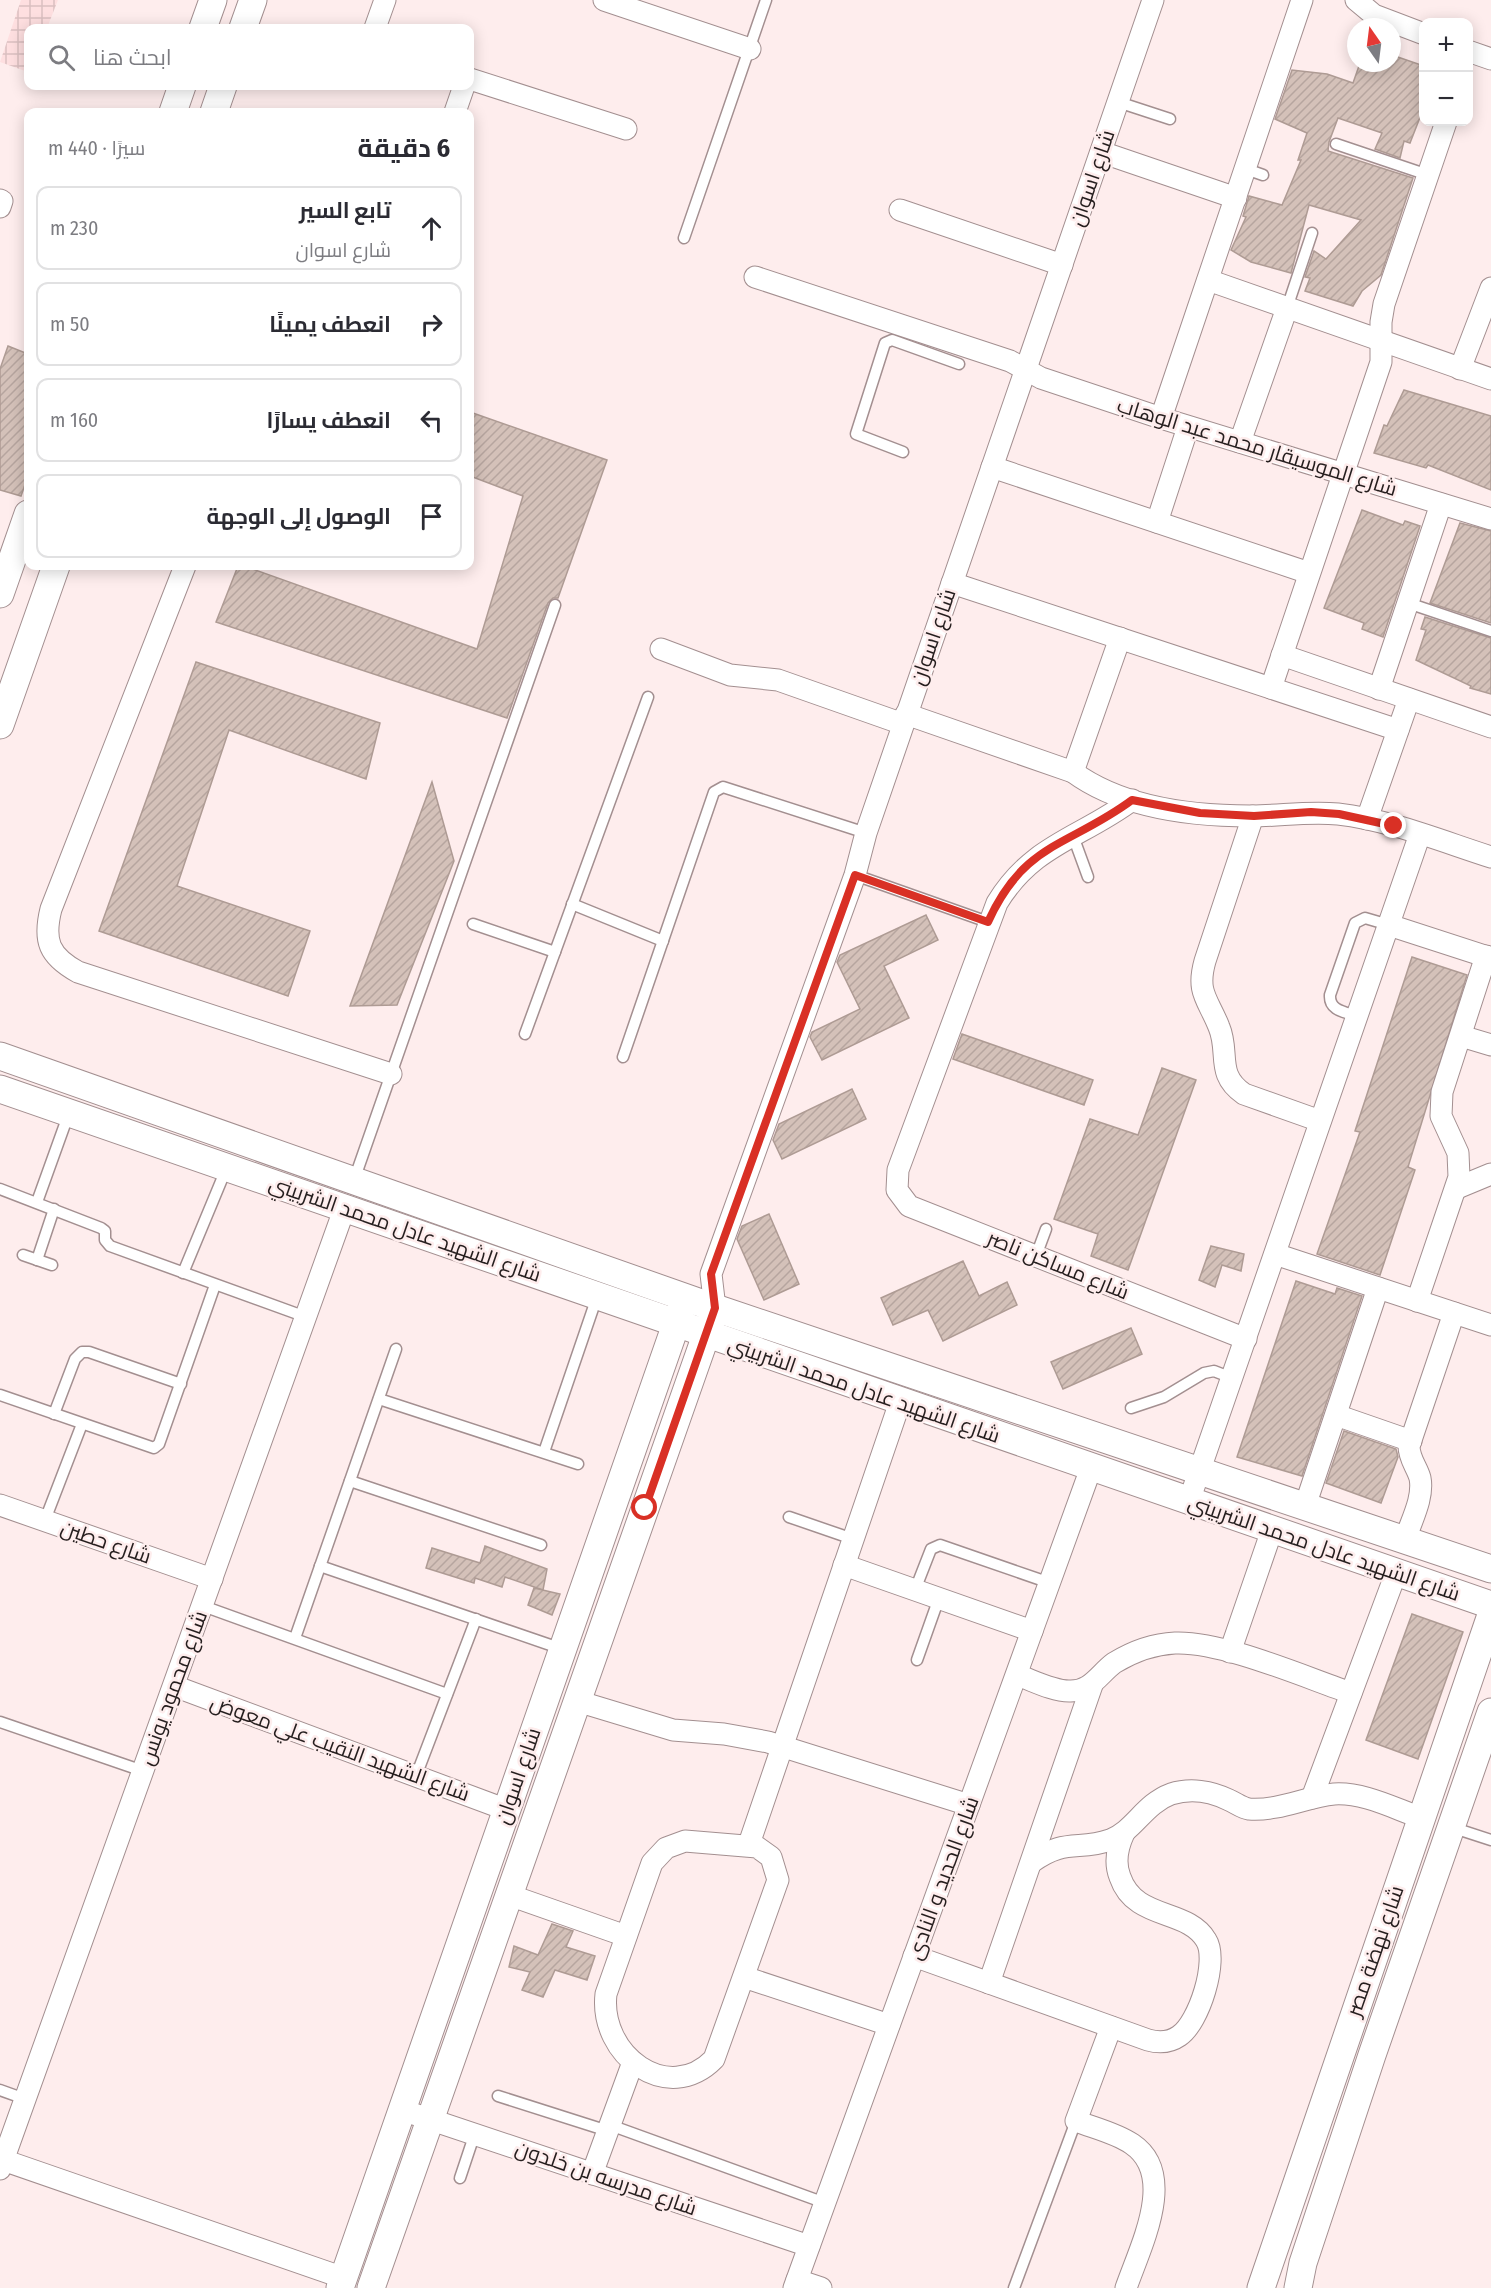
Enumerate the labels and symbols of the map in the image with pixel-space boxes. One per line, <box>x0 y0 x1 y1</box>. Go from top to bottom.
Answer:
north arrow <box>1347 18 1401 72</box>
street label: شارع اسوان <box>1063 126 1122 230</box>
street label: شارع الموسيقار محمد عبد الوهاب <box>1114 392 1400 503</box>
street label: شارع اسوان <box>904 585 963 689</box>
route end <box>1380 812 1406 838</box>
street label: شارع الشهيد عادل محمد الشربيني <box>265 1170 544 1291</box>
street label: شارع مساكن ناصر <box>982 1224 1133 1306</box>
street label: شارع الشهيد عادل محمد الشربيني <box>724 1331 1003 1452</box>
street label: شارع الشهيد عادل محمد الشربيني <box>1184 1489 1463 1610</box>
route start <box>631 1494 657 1520</box>
street label: شارع حطين <box>57 1514 155 1571</box>
street label: شارع محمود يونس <box>133 1607 214 1769</box>
street label: شارع الشهيد النقيب علي معوض <box>206 1689 473 1810</box>
street label: شارع اسوان <box>489 1724 548 1828</box>
street label: شارع الحديد و النادى <box>901 1793 986 1964</box>
street label: شارع نهضة مصر <box>1340 1882 1411 2021</box>
street label: شارع مدرسه بن خلدون <box>511 2135 700 2222</box>

